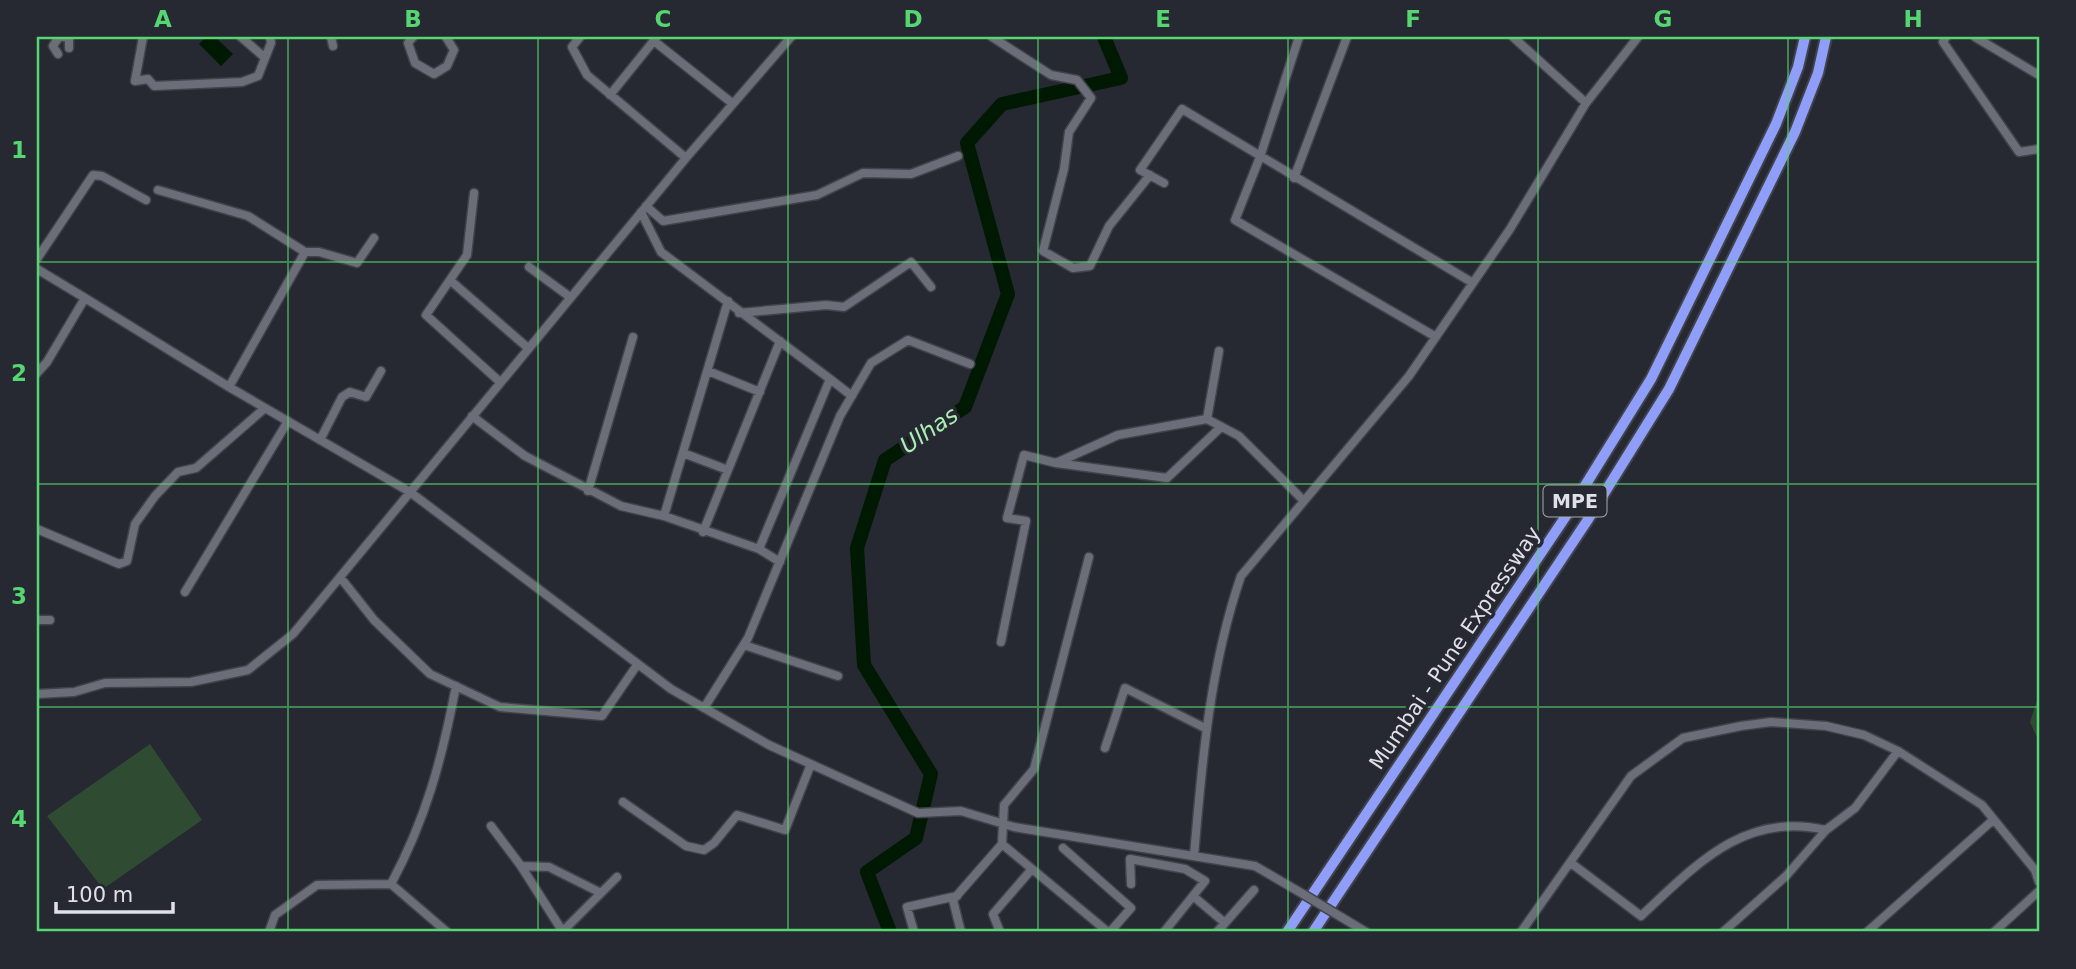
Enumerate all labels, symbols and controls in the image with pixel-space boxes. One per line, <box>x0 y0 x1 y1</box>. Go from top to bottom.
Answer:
text: A <box>154 6 172 32</box>
text: B <box>404 6 422 32</box>
text: C <box>655 6 671 32</box>
text: D <box>903 6 923 32</box>
text: E <box>1155 6 1171 32</box>
text: F <box>1405 6 1421 32</box>
text: G <box>1654 6 1672 32</box>
text: H <box>1903 6 1923 32</box>
text: 1 <box>11 137 27 163</box>
text: 2 <box>11 360 27 386</box>
water label: Ulhas <box>895 401 963 459</box>
road number: MPE <box>1544 486 1606 516</box>
street label: Mumbai - Pune Expressway <box>1365 522 1545 774</box>
text: 3 <box>11 583 27 609</box>
text: 4 <box>11 806 27 832</box>
scale bar <box>56 871 173 915</box>
text: 100 m <box>66 883 133 907</box>

